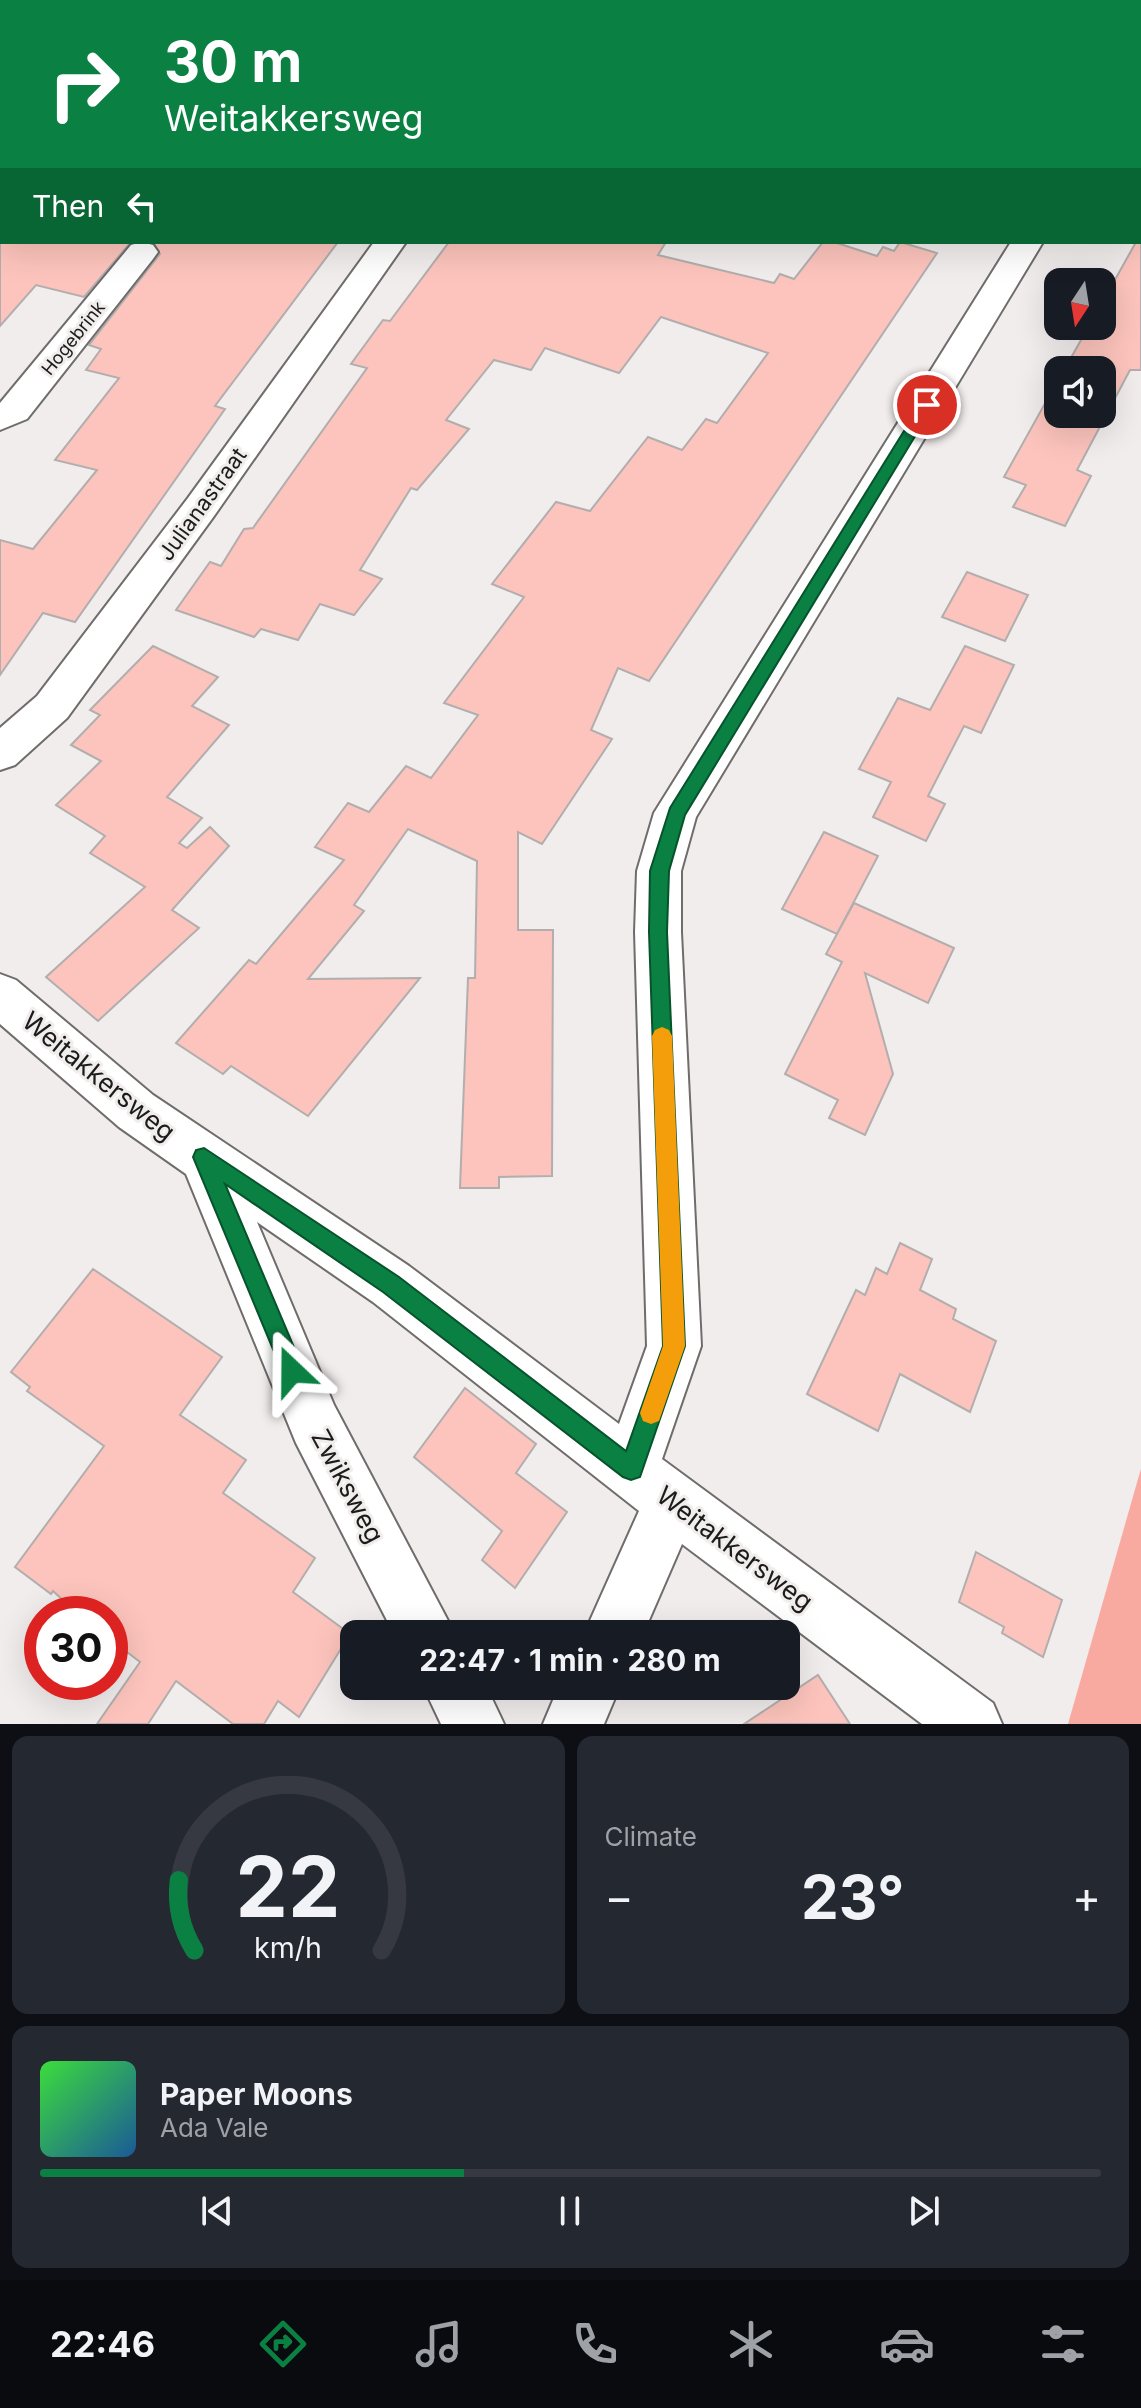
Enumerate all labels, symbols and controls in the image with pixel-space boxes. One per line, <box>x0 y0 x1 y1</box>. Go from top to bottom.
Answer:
text: 30 m <box>164 28 302 96</box>
icon: right <box>32 32 136 136</box>
text: Weitakkersweg <box>164 96 424 140</box>
icon: left <box>120 184 164 228</box>
text: Then <box>32 188 104 224</box>
north arrow <box>1044 268 1116 340</box>
map controls <box>1044 268 1116 428</box>
street label: Hogebrink <box>37 297 109 379</box>
button: sound <box>1044 356 1116 428</box>
pin <box>893 371 961 439</box>
icon: arrive <box>905 383 949 427</box>
street label: Julianastraat <box>152 443 252 565</box>
street label: Weitakkersweg <box>16 1005 182 1147</box>
position arrow <box>250 1329 334 1413</box>
street label: Zwiksweg <box>305 1424 391 1548</box>
street label: Weitakkersweg <box>651 1479 819 1617</box>
speed limit sign: 30 <box>24 1596 128 1700</box>
text: 22:47 · 1 min · 280 m <box>419 1642 721 1678</box>
text: Climate <box>605 1821 697 1852</box>
text: 22 <box>236 1836 341 1937</box>
text: 23° <box>801 1861 905 1933</box>
text: − <box>605 1870 634 1924</box>
text: + <box>1072 1870 1101 1924</box>
text: km/h <box>254 1930 322 1965</box>
text: Paper Moons <box>160 2076 353 2112</box>
text: Ada Vale <box>160 2112 268 2143</box>
icon: previous <box>195 2189 239 2233</box>
icon: pause <box>548 2189 592 2233</box>
icon: next <box>902 2189 946 2233</box>
icon: directions <box>255 2316 311 2372</box>
icon: music <box>411 2316 467 2372</box>
icon: phone <box>567 2316 623 2372</box>
icon: climate <box>723 2316 779 2372</box>
icon: car <box>879 2316 935 2372</box>
icon: filters <box>1035 2316 1091 2372</box>
text: 22:46 <box>50 2322 155 2366</box>

